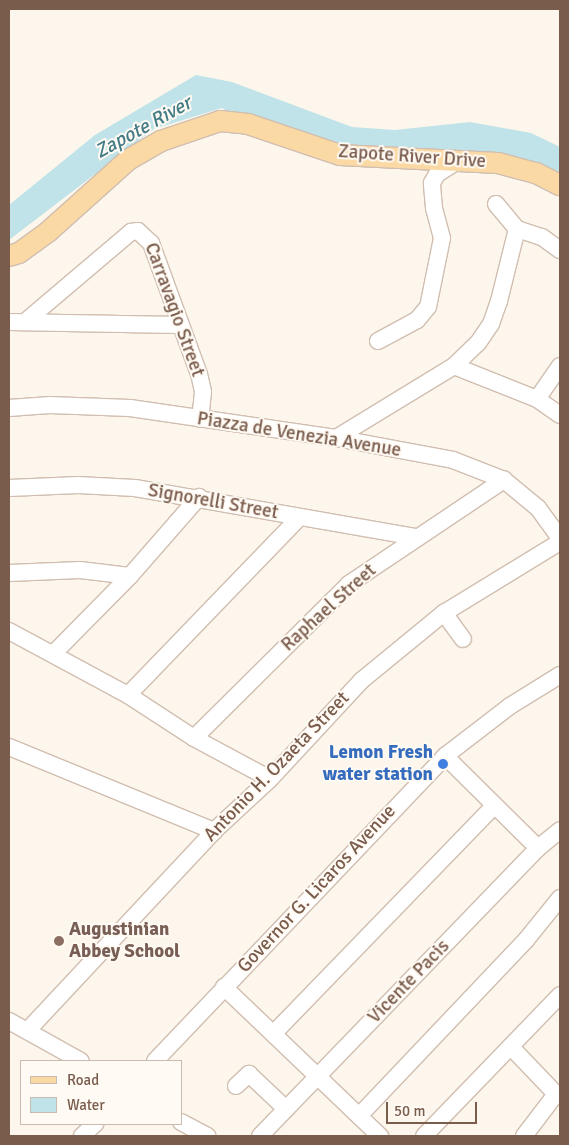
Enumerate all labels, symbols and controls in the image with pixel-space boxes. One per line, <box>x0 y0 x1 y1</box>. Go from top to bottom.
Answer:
water label: Zapote River <box>91 91 195 163</box>
street label: Zapote River Drive <box>337 140 487 174</box>
street label: Carravagio Street <box>139 240 209 380</box>
street label: Piazza de Venezia Avenue <box>195 408 403 462</box>
street label: Signorelli Street <box>146 479 280 525</box>
street label: Raphael Street <box>277 559 381 657</box>
street label: Antonio H. Ozaeta Street <box>199 687 355 847</box>
place label: Lemon Fresh water station <box>323 742 433 786</box>
marker: Lemon Fresh water station <box>437 758 449 770</box>
street label: Governor G. Licaros Avenue <box>233 800 401 978</box>
place label: Augustinian Abbey School <box>69 919 180 963</box>
marker: Augustinian Abbey School <box>53 935 65 947</box>
street label: Vicente Pacis <box>363 935 455 1029</box>
legend <box>20 1060 182 1125</box>
text: Road <box>67 1071 99 1089</box>
scale bar <box>389 1092 480 1124</box>
text: Water <box>67 1096 105 1114</box>
text: 50 m <box>394 1102 425 1120</box>

